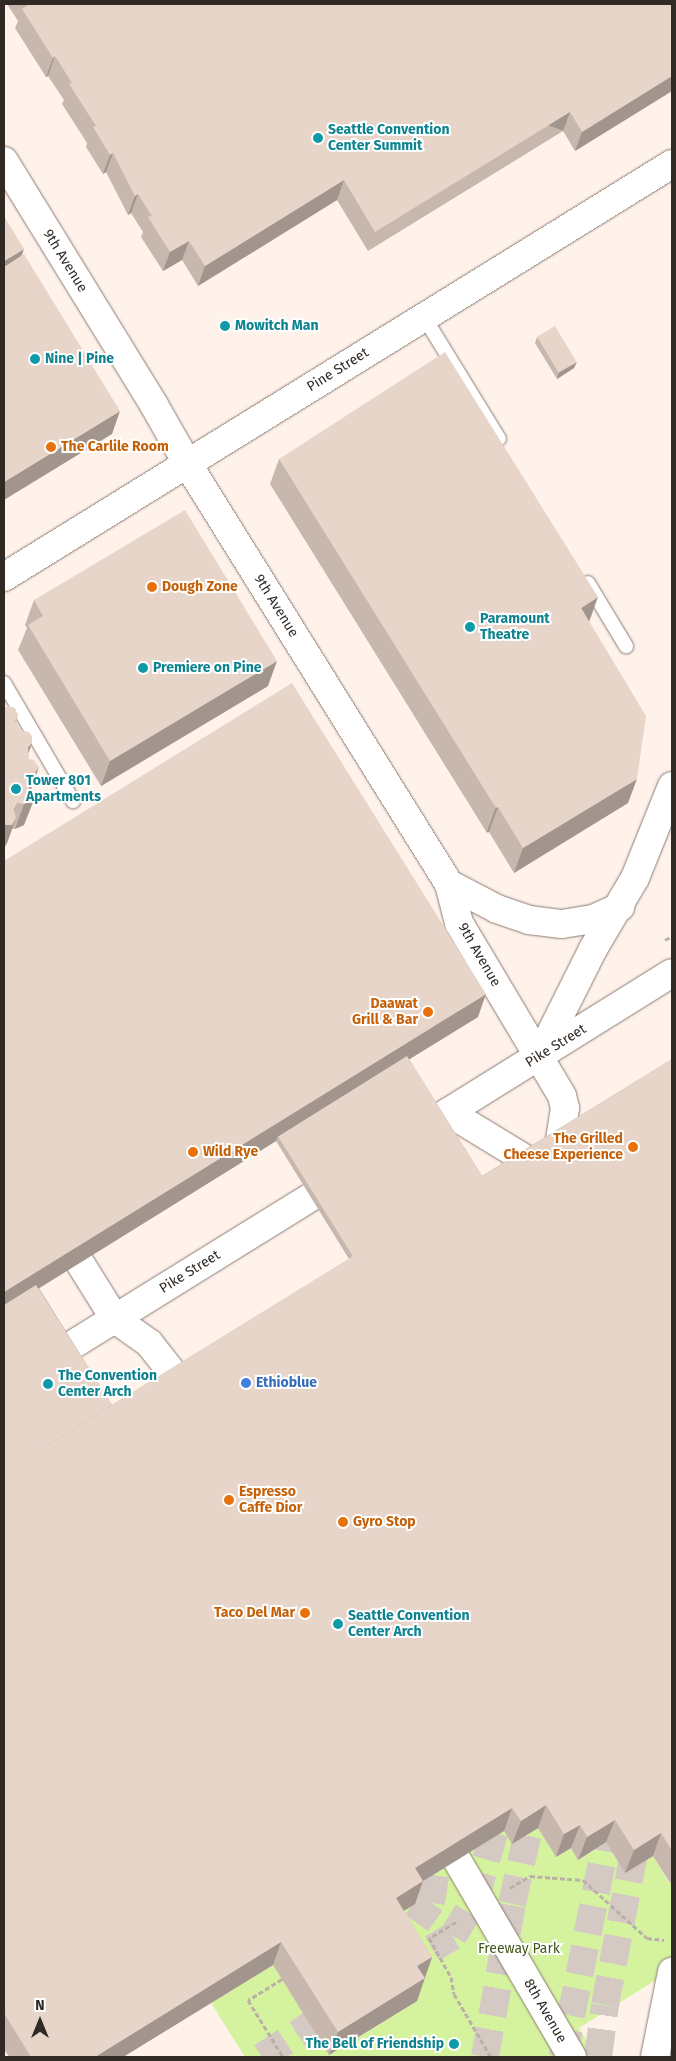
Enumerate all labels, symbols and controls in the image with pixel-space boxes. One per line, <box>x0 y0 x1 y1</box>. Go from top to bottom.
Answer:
place label: Seattle Convention Center Summit <box>328 122 449 154</box>
marker: Seattle Convention Center Summit <box>312 132 324 144</box>
street label: 9th Avenue <box>39 227 91 295</box>
place label: Mowitch Man <box>235 318 319 334</box>
marker: Mowitch Man <box>219 320 231 332</box>
street label: Pine Street <box>304 344 372 396</box>
place label: Nine | Pine <box>45 351 114 367</box>
marker: Nine | Pine <box>29 353 41 365</box>
place label: The Carlile Room <box>61 439 169 455</box>
marker: The Carlile Room <box>45 441 57 453</box>
street label: 9th Avenue <box>250 572 302 640</box>
place label: Dough Zone <box>162 579 238 595</box>
marker: Dough Zone <box>146 581 158 593</box>
place label: Paramount Theatre <box>480 611 550 644</box>
marker: Paramount Theatre <box>464 621 476 633</box>
place label: Premiere on Pine <box>153 660 262 676</box>
marker: Premiere on Pine <box>137 662 149 674</box>
place label: Tower 801 Apartments <box>26 773 101 806</box>
marker: Tower 801 Apartments <box>10 783 22 795</box>
street label: 9th Avenue <box>454 920 504 990</box>
place label: Daawat Grill & Bar <box>352 996 418 1028</box>
marker: Daawat Grill & Bar <box>422 1006 434 1018</box>
street label: Pike Street <box>523 1021 589 1071</box>
place label: The Grilled Cheese Experience <box>504 1131 623 1164</box>
marker: The Grilled Cheese Experience <box>627 1141 639 1153</box>
place label: Wild Rye <box>203 1144 258 1160</box>
marker: Wild Rye <box>187 1146 199 1158</box>
street label: Pike Street <box>157 1247 223 1297</box>
place label: The Convention Center Arch <box>58 1368 157 1400</box>
place label: Ethioblue <box>256 1375 317 1391</box>
marker: Ethioblue <box>240 1377 252 1389</box>
marker: The Convention Center Arch <box>42 1378 54 1390</box>
place label: Espresso Caffe Dior <box>239 1484 302 1516</box>
marker: Espresso Caffe Dior <box>223 1494 235 1506</box>
place label: Gyro Stop <box>353 1514 416 1530</box>
marker: Gyro Stop <box>337 1516 349 1528</box>
place label: Taco Del Mar <box>214 1605 295 1621</box>
marker: Taco Del Mar <box>299 1607 311 1619</box>
place label: Seattle Convention Center Arch <box>348 1608 469 1640</box>
marker: Seattle Convention Center Arch <box>332 1618 344 1630</box>
park label: Freeway Park <box>478 1941 560 1957</box>
street label: 8th Avenue <box>520 1976 570 2046</box>
north arrow <box>15 1996 65 2046</box>
text: N <box>35 1997 45 2014</box>
place label: The Bell of Friendship <box>306 2036 444 2052</box>
marker: The Bell of Friendship <box>448 2038 460 2050</box>

